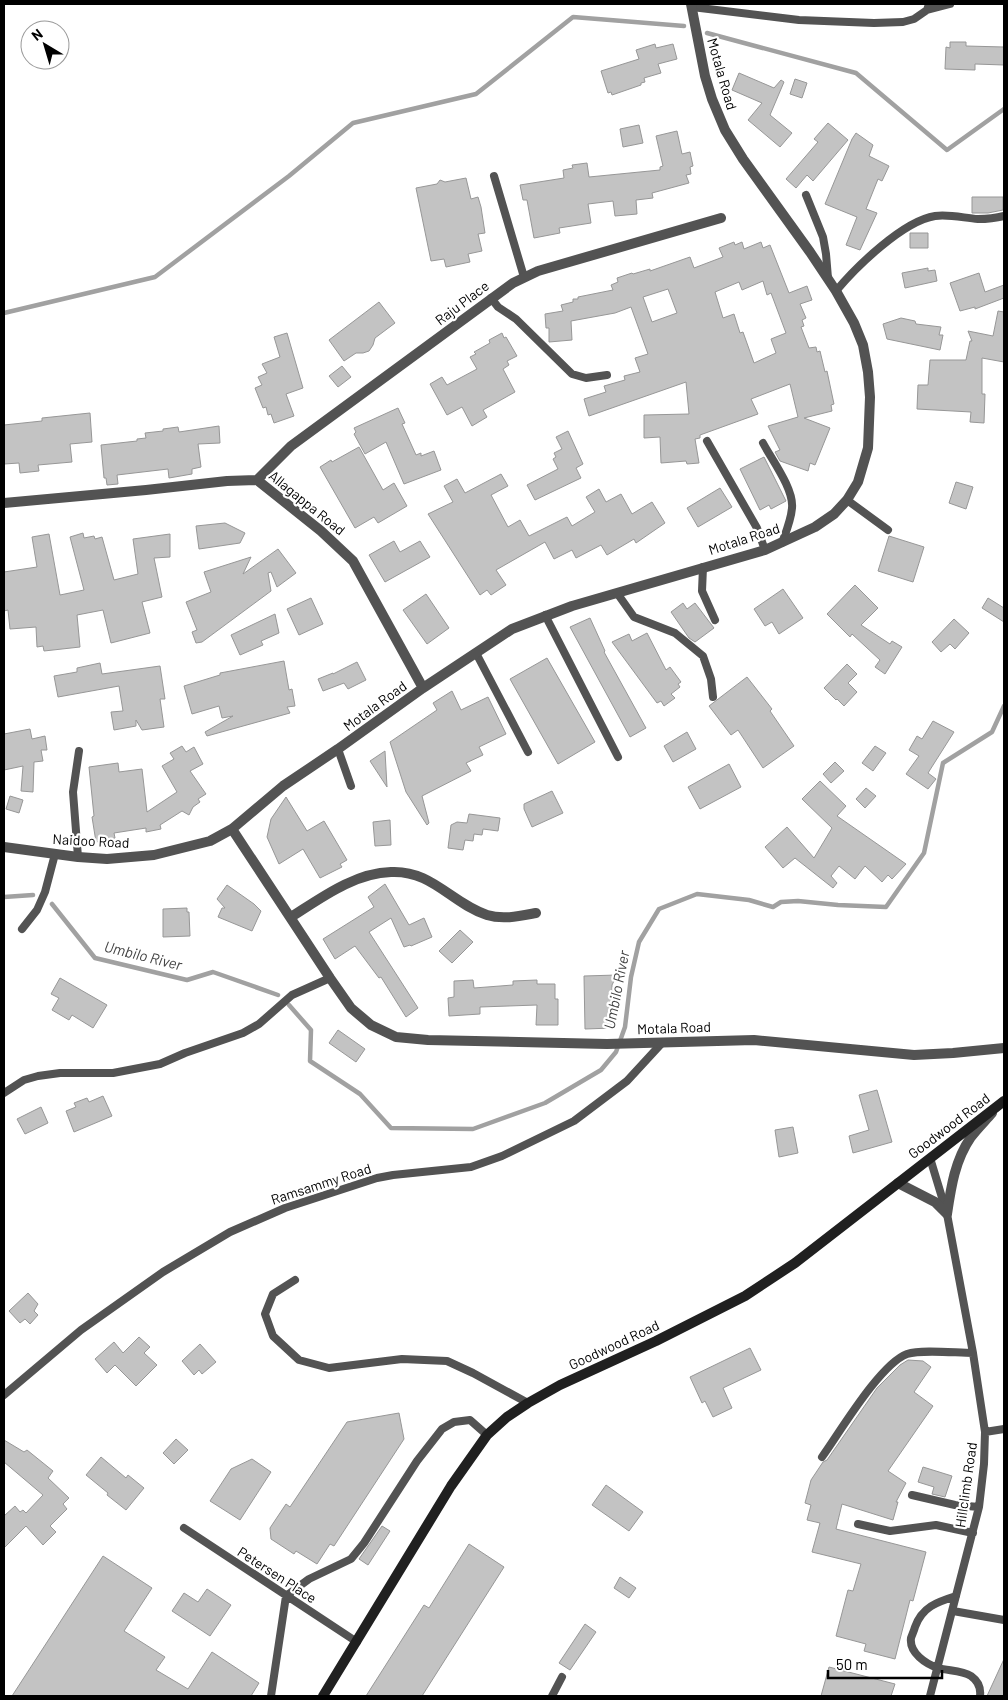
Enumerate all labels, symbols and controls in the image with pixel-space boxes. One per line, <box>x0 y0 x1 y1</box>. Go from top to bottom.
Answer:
north arrow <box>20 20 70 70</box>
text: N <box>28 25 46 44</box>
street label: Motala Road <box>704 36 741 112</box>
street label: Raju Place <box>431 277 492 328</box>
street label: Allagappa Road <box>266 467 349 539</box>
street label: Motala Road <box>706 519 782 558</box>
street label: Motala Road <box>340 677 410 734</box>
street label: Naidoo Road <box>52 830 130 851</box>
water label: Umbilo River <box>102 937 185 974</box>
water label: Umbilo River <box>600 948 633 1031</box>
street label: Motala Road <box>637 1018 711 1037</box>
street label: Goodwood Road <box>904 1089 993 1162</box>
street label: Ramsammy Road <box>269 1159 373 1208</box>
street label: Goodwood Road <box>566 1316 662 1373</box>
street label: Hillclimb Road <box>951 1441 980 1529</box>
street label: Petersen Place <box>235 1543 320 1606</box>
scale bar <box>828 1648 942 1680</box>
text: 50 m <box>836 1655 868 1673</box>

